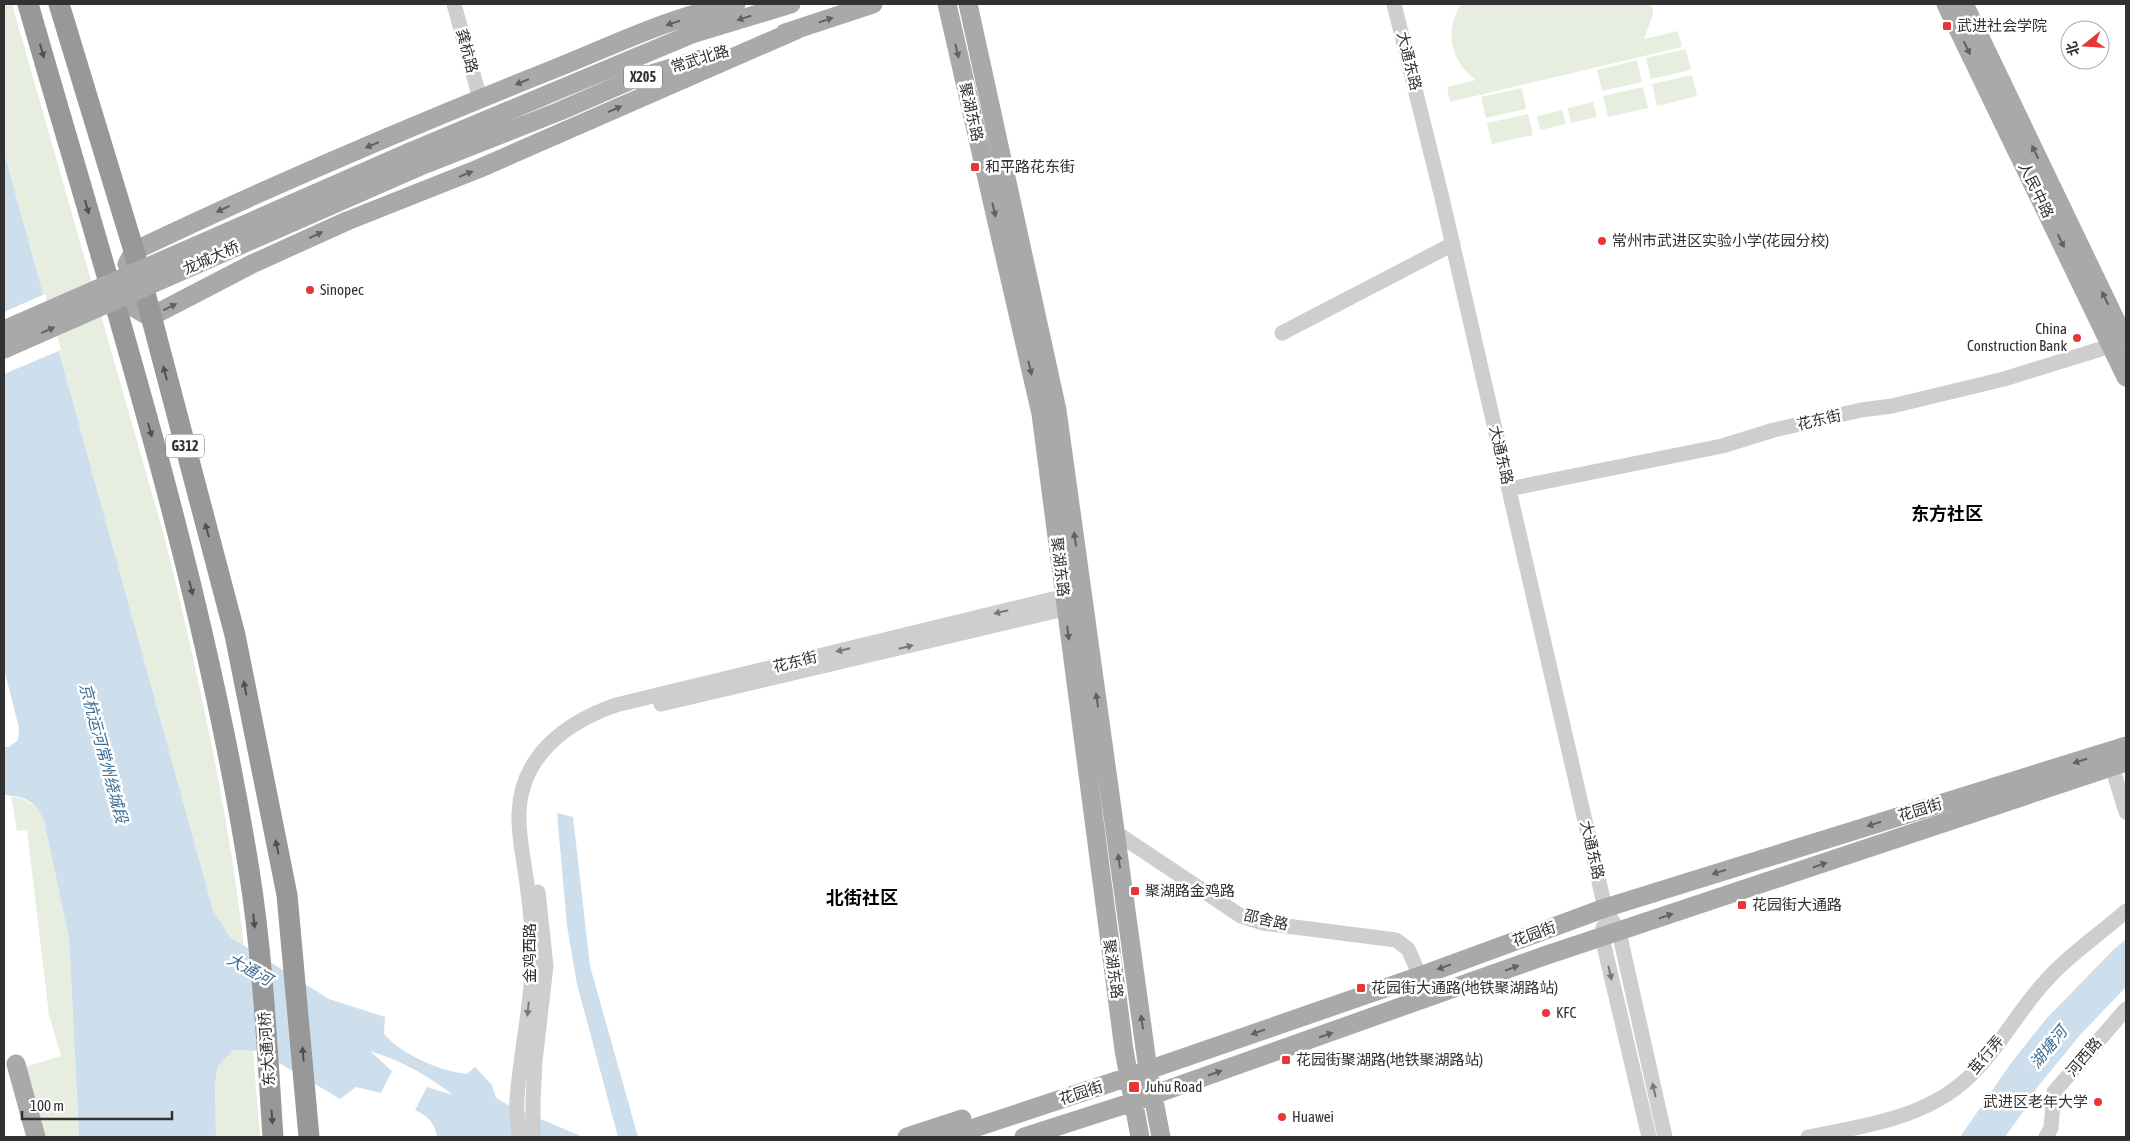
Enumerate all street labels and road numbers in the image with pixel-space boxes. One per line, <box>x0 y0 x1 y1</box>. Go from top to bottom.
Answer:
street label: 龚杭路 <box>453 27 482 75</box>
street label: 大通东路 <box>1394 30 1425 92</box>
street label: 常武北路 <box>669 42 731 75</box>
road number: X205 <box>624 66 662 88</box>
street label: 聚湖东路 <box>956 81 987 143</box>
street label: 人民中路 <box>2016 159 2057 220</box>
street label: 龙城大桥 <box>180 238 242 278</box>
street label: 花东街 <box>1795 406 1843 433</box>
street label: 大通东路 <box>1486 424 1517 486</box>
road number: G312 <box>166 434 204 458</box>
street label: 聚湖东路 <box>1048 536 1073 598</box>
street label: 花东街 <box>771 648 819 675</box>
street label: 花园街 <box>1896 795 1944 824</box>
street label: 大通东路 <box>1577 819 1608 881</box>
street label: 邵舍路 <box>1242 906 1290 933</box>
street label: 花园街 <box>1510 918 1558 949</box>
street label: 金鸡西路 <box>521 923 538 983</box>
street label: 聚湖东路 <box>1101 938 1126 1000</box>
street label: 东大通河桥 <box>255 1011 278 1087</box>
street label: 茧行弄 <box>1965 1032 2007 1077</box>
street label: 河西路 <box>2063 1034 2105 1079</box>
street label: 花园街 <box>1057 1077 1105 1108</box>

